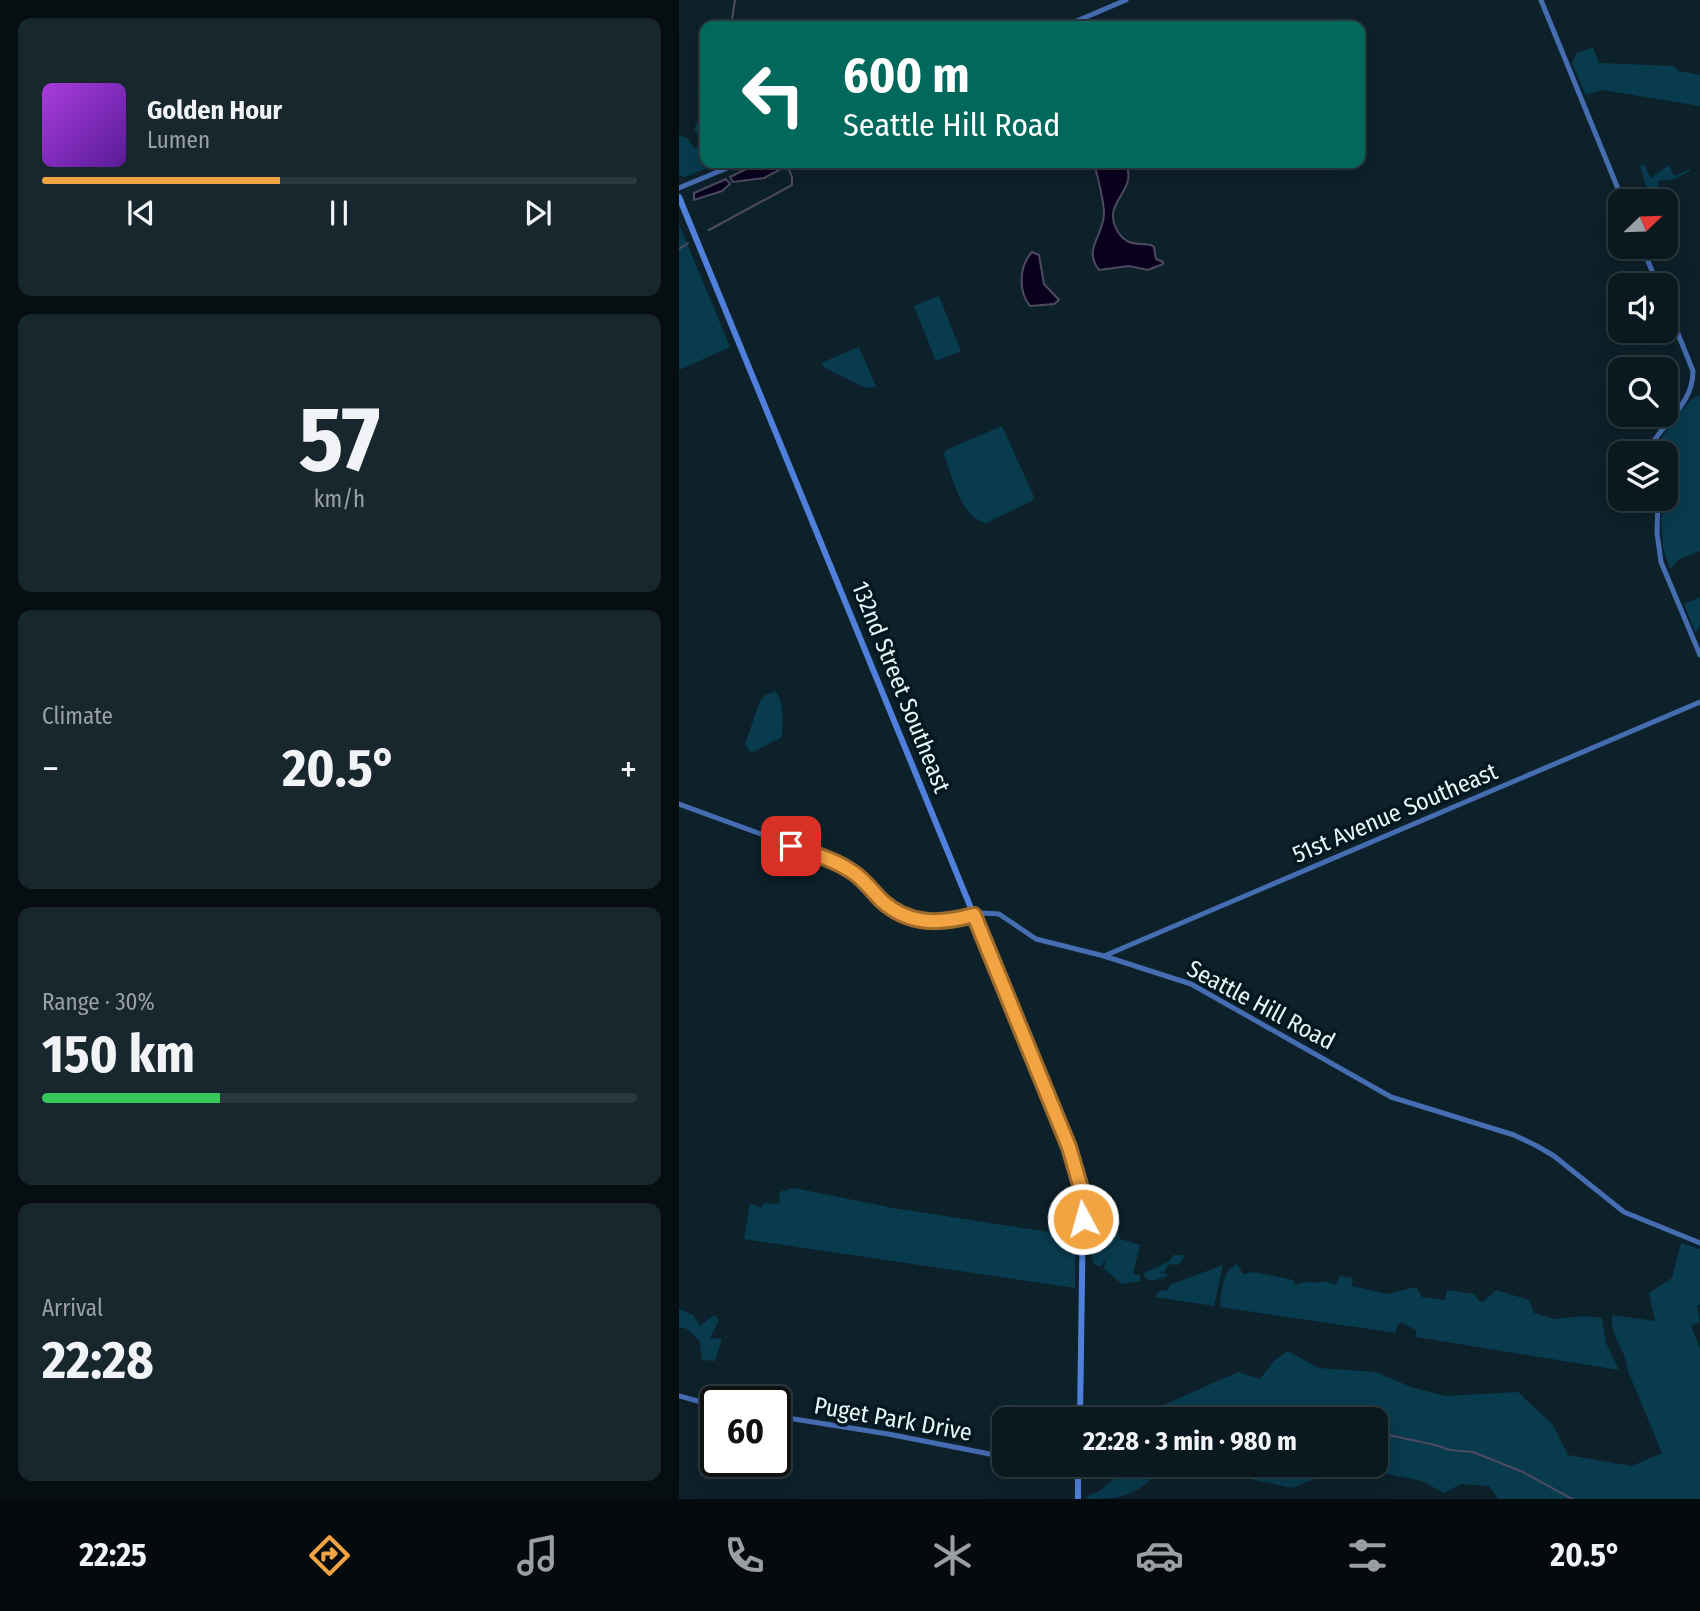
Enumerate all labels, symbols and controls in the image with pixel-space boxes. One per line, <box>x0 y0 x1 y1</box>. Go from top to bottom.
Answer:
text: 600 m <box>843 46 970 105</box>
icon: left <box>728 49 819 140</box>
text: Golden Hour <box>147 95 282 126</box>
text: Seattle Hill Road <box>843 106 1061 144</box>
text: Lumen <box>147 126 210 154</box>
north arrow <box>1608 189 1678 259</box>
map controls <box>1608 189 1678 511</box>
icon: previous <box>122 194 160 232</box>
icon: pause <box>320 194 358 232</box>
icon: next <box>519 194 557 232</box>
button: sound <box>1608 273 1678 343</box>
button: search <box>1608 357 1678 427</box>
text: 57 <box>299 385 380 494</box>
button: layers <box>1608 441 1678 511</box>
text: km/h <box>314 485 365 513</box>
street label: 132nd Street Southeast <box>846 577 956 797</box>
text: Climate <box>42 702 113 730</box>
text: 20.5° <box>282 737 397 800</box>
text: − <box>42 746 59 792</box>
text: + <box>620 746 637 792</box>
street label: 51st Avenue Southeast <box>1288 757 1502 869</box>
pin <box>761 816 821 876</box>
icon: arrive <box>772 827 810 865</box>
street label: Seattle Hill Road <box>1182 954 1340 1056</box>
text: Range · 30% <box>42 988 155 1016</box>
text: 150 km <box>42 1023 195 1086</box>
position arrow <box>1046 1182 1120 1256</box>
text: Arrival <box>42 1294 103 1322</box>
text: 22:28 <box>42 1329 154 1392</box>
speed limit sign: 60 <box>700 1386 791 1477</box>
street label: Puget Park Drive <box>812 1391 974 1447</box>
text: 22:28 · 3 min · 980 m <box>1083 1426 1297 1457</box>
icon: directions <box>305 1531 354 1580</box>
icon: music <box>513 1531 562 1580</box>
icon: phone <box>720 1531 769 1580</box>
icon: climate <box>928 1531 977 1580</box>
icon: car <box>1135 1531 1184 1580</box>
icon: filters <box>1343 1531 1392 1580</box>
text: 22:25 <box>79 1536 147 1574</box>
text: 20.5° <box>1550 1536 1621 1574</box>

